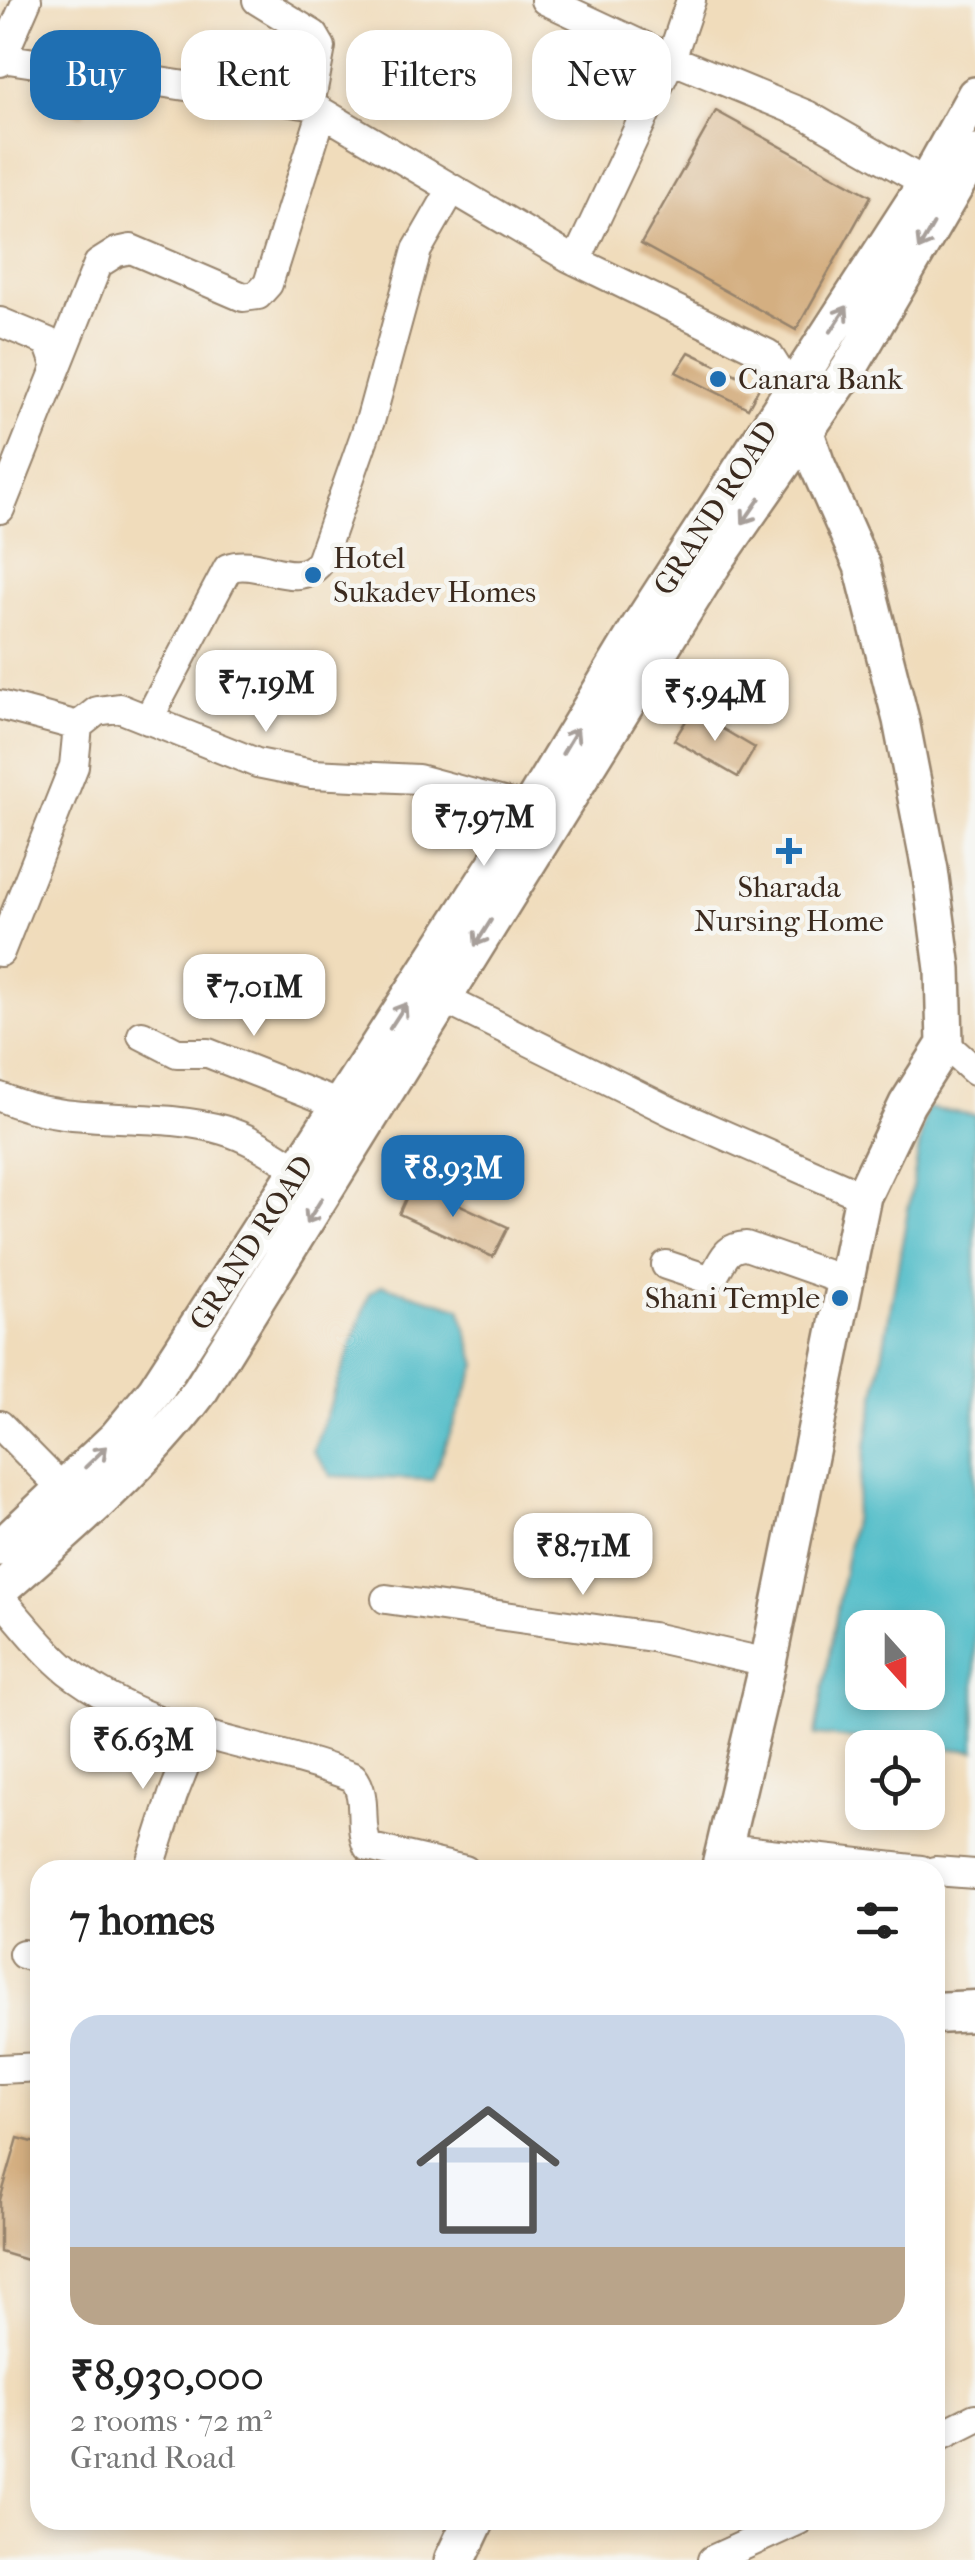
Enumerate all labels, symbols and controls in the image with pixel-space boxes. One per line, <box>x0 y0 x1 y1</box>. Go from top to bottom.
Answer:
chip: Buy <box>30 30 161 120</box>
chip: Rent <box>181 30 326 120</box>
chip: Filters <box>346 30 512 120</box>
chip: New <box>532 30 671 120</box>
one-way arrow <box>916 222 936 251</box>
one-way arrow <box>828 305 849 334</box>
place label: Canara Bank <box>738 362 903 397</box>
marker: Canara Bank <box>707 368 729 390</box>
street label: GRAND ROAD <box>647 414 785 602</box>
one-way arrow <box>741 497 762 524</box>
place label: Hotel Sukadev Homes <box>333 541 536 610</box>
marker: Hotel Sukadev Homes <box>302 564 324 586</box>
pin: ₹7.19M <box>185 650 347 735</box>
pin: ₹5.94M <box>634 659 796 744</box>
text: ₹7.19M <box>218 664 314 701</box>
text: ₹5.94M <box>664 673 766 710</box>
one-way arrow <box>560 727 580 756</box>
pin: ₹7.97M <box>403 784 565 869</box>
text: ₹7.97M <box>434 798 534 835</box>
marker: Sharada Nursing Home <box>776 838 802 864</box>
place label: Sharada Nursing Home <box>694 870 884 939</box>
one-way arrow <box>472 918 493 947</box>
pin: ₹7.01M <box>173 954 335 1039</box>
text: ₹7.01M <box>205 968 303 1005</box>
one-way arrow <box>387 1002 408 1031</box>
pin: ₹8.93M <box>372 1135 534 1220</box>
street label: GRAND ROAD <box>183 1149 321 1337</box>
text: ₹8.93M <box>403 1149 503 1186</box>
one-way arrow <box>304 1196 324 1224</box>
place label: Shani Temple <box>645 1281 820 1316</box>
marker: Shani Temple <box>829 1287 851 1309</box>
one-way arrow <box>84 1445 108 1469</box>
pin: ₹8.71M <box>502 1513 664 1598</box>
text: ₹8.71M <box>536 1527 630 1564</box>
north arrow <box>845 1610 945 1710</box>
map controls <box>845 1610 945 1830</box>
pin: ₹6.63M <box>62 1707 224 1792</box>
text: ₹6.63M <box>92 1721 194 1758</box>
button: locate <box>845 1730 945 1830</box>
icon: filters <box>850 1893 905 1948</box>
text: 7 homes <box>70 1896 215 1945</box>
icon: home <box>398 2080 578 2260</box>
text: ₹8,930,000 <box>70 2352 264 2401</box>
text: 2 rooms · 72 m² <box>70 2402 272 2439</box>
text: Grand Road <box>70 2439 235 2476</box>

